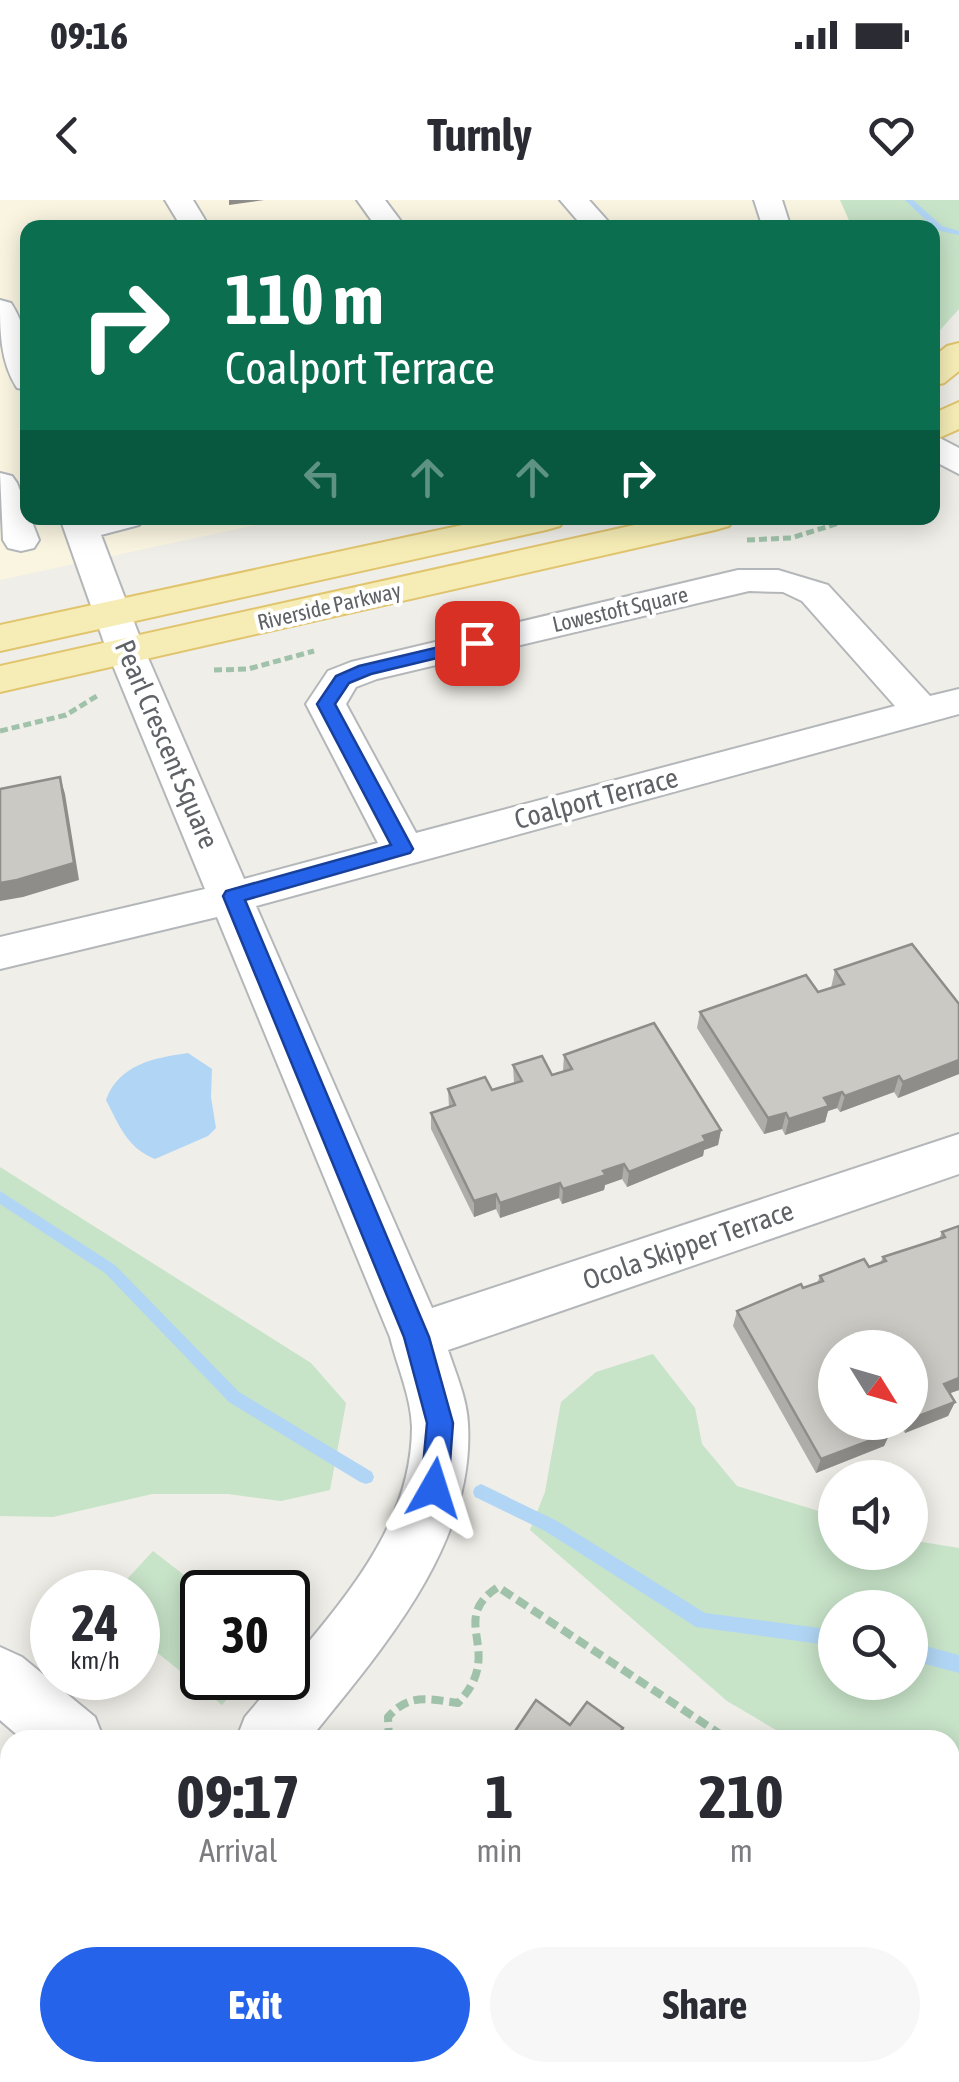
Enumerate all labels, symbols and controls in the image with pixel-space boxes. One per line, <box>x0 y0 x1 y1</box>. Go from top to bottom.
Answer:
text: 09:16 <box>50 14 128 57</box>
icon: back <box>40 108 95 163</box>
icon: heart <box>864 108 919 163</box>
text: Turnly <box>427 109 532 161</box>
text: 110 m <box>225 259 384 339</box>
icon: right <box>60 260 190 390</box>
text: Coalport Terrace <box>225 342 495 394</box>
icon: left <box>295 450 350 505</box>
icon: ahead <box>400 450 455 505</box>
icon: ahead <box>505 450 560 505</box>
icon: right <box>610 450 665 505</box>
street label: Riverside Parkway <box>255 577 403 635</box>
street label: Lowestoft Square <box>550 581 690 637</box>
pin <box>435 601 520 686</box>
icon: arrive <box>450 616 505 671</box>
street label: Pearl Crescent Square <box>109 635 225 853</box>
street label: Coalport Terrace <box>511 761 681 835</box>
street label: Ocola Skipper Terrace <box>579 1194 797 1296</box>
north arrow <box>818 1330 928 1440</box>
map controls <box>818 1330 928 1700</box>
position arrow <box>382 1436 486 1540</box>
button: sound <box>818 1460 928 1570</box>
speed limit sign: 30 <box>180 1570 310 1700</box>
button: search <box>818 1590 928 1700</box>
text: 24 <box>71 1594 118 1652</box>
text: km/h <box>70 1646 120 1674</box>
text: 09:17 <box>176 1762 300 1831</box>
text: 1 <box>485 1762 514 1831</box>
text: 210 <box>699 1762 783 1831</box>
text: Arrival <box>199 1832 277 1869</box>
text: min <box>476 1832 522 1869</box>
text: m <box>730 1832 753 1869</box>
button: Exit <box>40 1947 470 2062</box>
button: Share <box>490 1947 920 2062</box>

